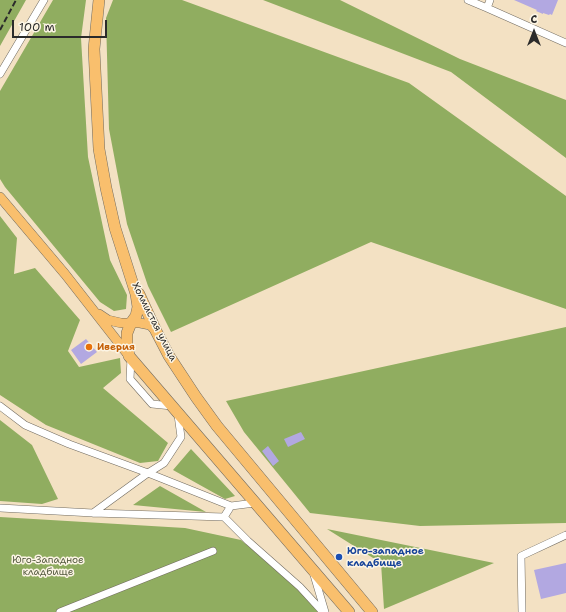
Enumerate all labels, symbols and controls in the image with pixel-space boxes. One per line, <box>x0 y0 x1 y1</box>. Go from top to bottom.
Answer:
scale bar <box>14 12 109 38</box>
north arrow <box>514 12 554 52</box>
text: С <box>531 12 537 27</box>
text: 100 m <box>19 19 55 35</box>
street label: Холмистая улица <box>129 281 179 363</box>
place label: Иверия <box>97 341 135 353</box>
marker: Иверия <box>84 342 94 352</box>
place label: Юго-западное кладбище <box>347 545 424 568</box>
marker: Юго-западное кладбище <box>334 552 344 562</box>
park label: Юго-Западное кладбище <box>12 554 84 578</box>

